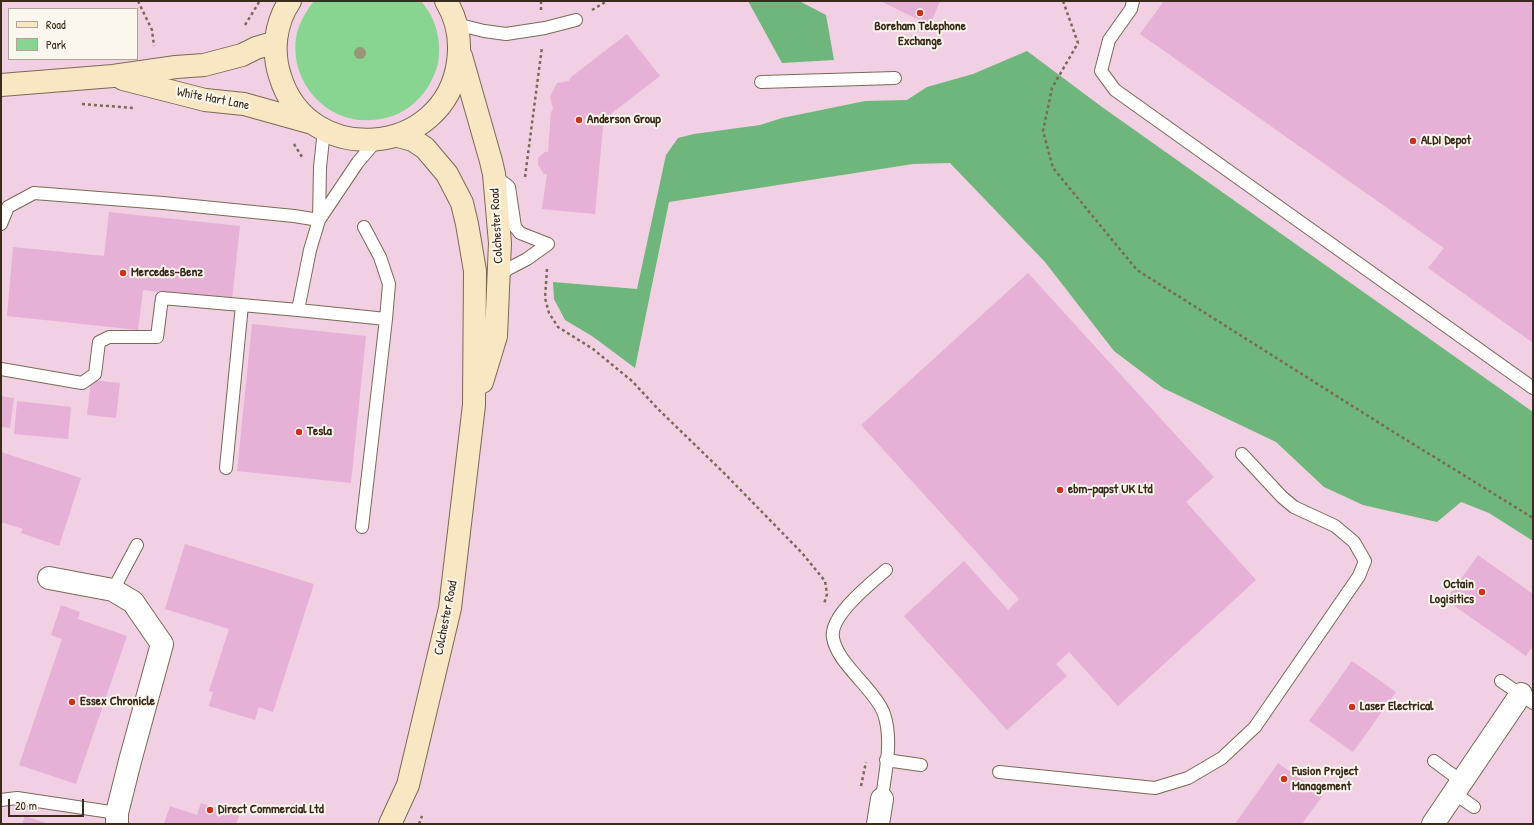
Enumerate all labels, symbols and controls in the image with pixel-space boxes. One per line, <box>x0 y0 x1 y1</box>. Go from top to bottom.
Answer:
legend <box>8 8 138 60</box>
marker: Boreham Telephone Exchange <box>915 8 925 18</box>
text: Road <box>46 16 66 33</box>
place label: Boreham Telephone Exchange <box>874 19 966 50</box>
text: Park <box>46 36 66 53</box>
street label: White Hart Lane <box>175 84 251 114</box>
place label: Anderson Group <box>587 112 661 128</box>
marker: Anderson Group <box>574 115 584 125</box>
place label: ALDI Depot <box>1421 133 1471 149</box>
marker: ALDI Depot <box>1408 136 1418 146</box>
street label: Colchester Road <box>487 188 507 264</box>
place label: Mercedes-Benz <box>131 265 203 281</box>
marker: Mercedes-Benz <box>118 268 128 278</box>
place label: Tesla <box>307 424 332 440</box>
marker: Tesla <box>294 427 304 437</box>
place label: ebm-papst UK Ltd <box>1068 482 1153 498</box>
marker: ebm-papst UK Ltd <box>1055 485 1065 495</box>
place label: Octain Logisitics <box>1430 577 1474 608</box>
street label: Colchester Road <box>431 579 461 657</box>
marker: Octain Logisitics <box>1477 587 1487 597</box>
place label: Essex Chronicle <box>80 694 155 710</box>
marker: Essex Chronicle <box>67 697 77 707</box>
place label: Laser Electrical <box>1360 699 1434 715</box>
marker: Laser Electrical <box>1347 702 1357 712</box>
place label: Fusion Project Management <box>1292 764 1358 795</box>
marker: Fusion Project Management <box>1279 774 1289 784</box>
scale bar <box>10 791 86 817</box>
text: 20 m <box>15 797 37 814</box>
place label: Direct Commercial Ltd <box>218 802 324 818</box>
marker: Direct Commercial Ltd <box>205 805 215 815</box>

